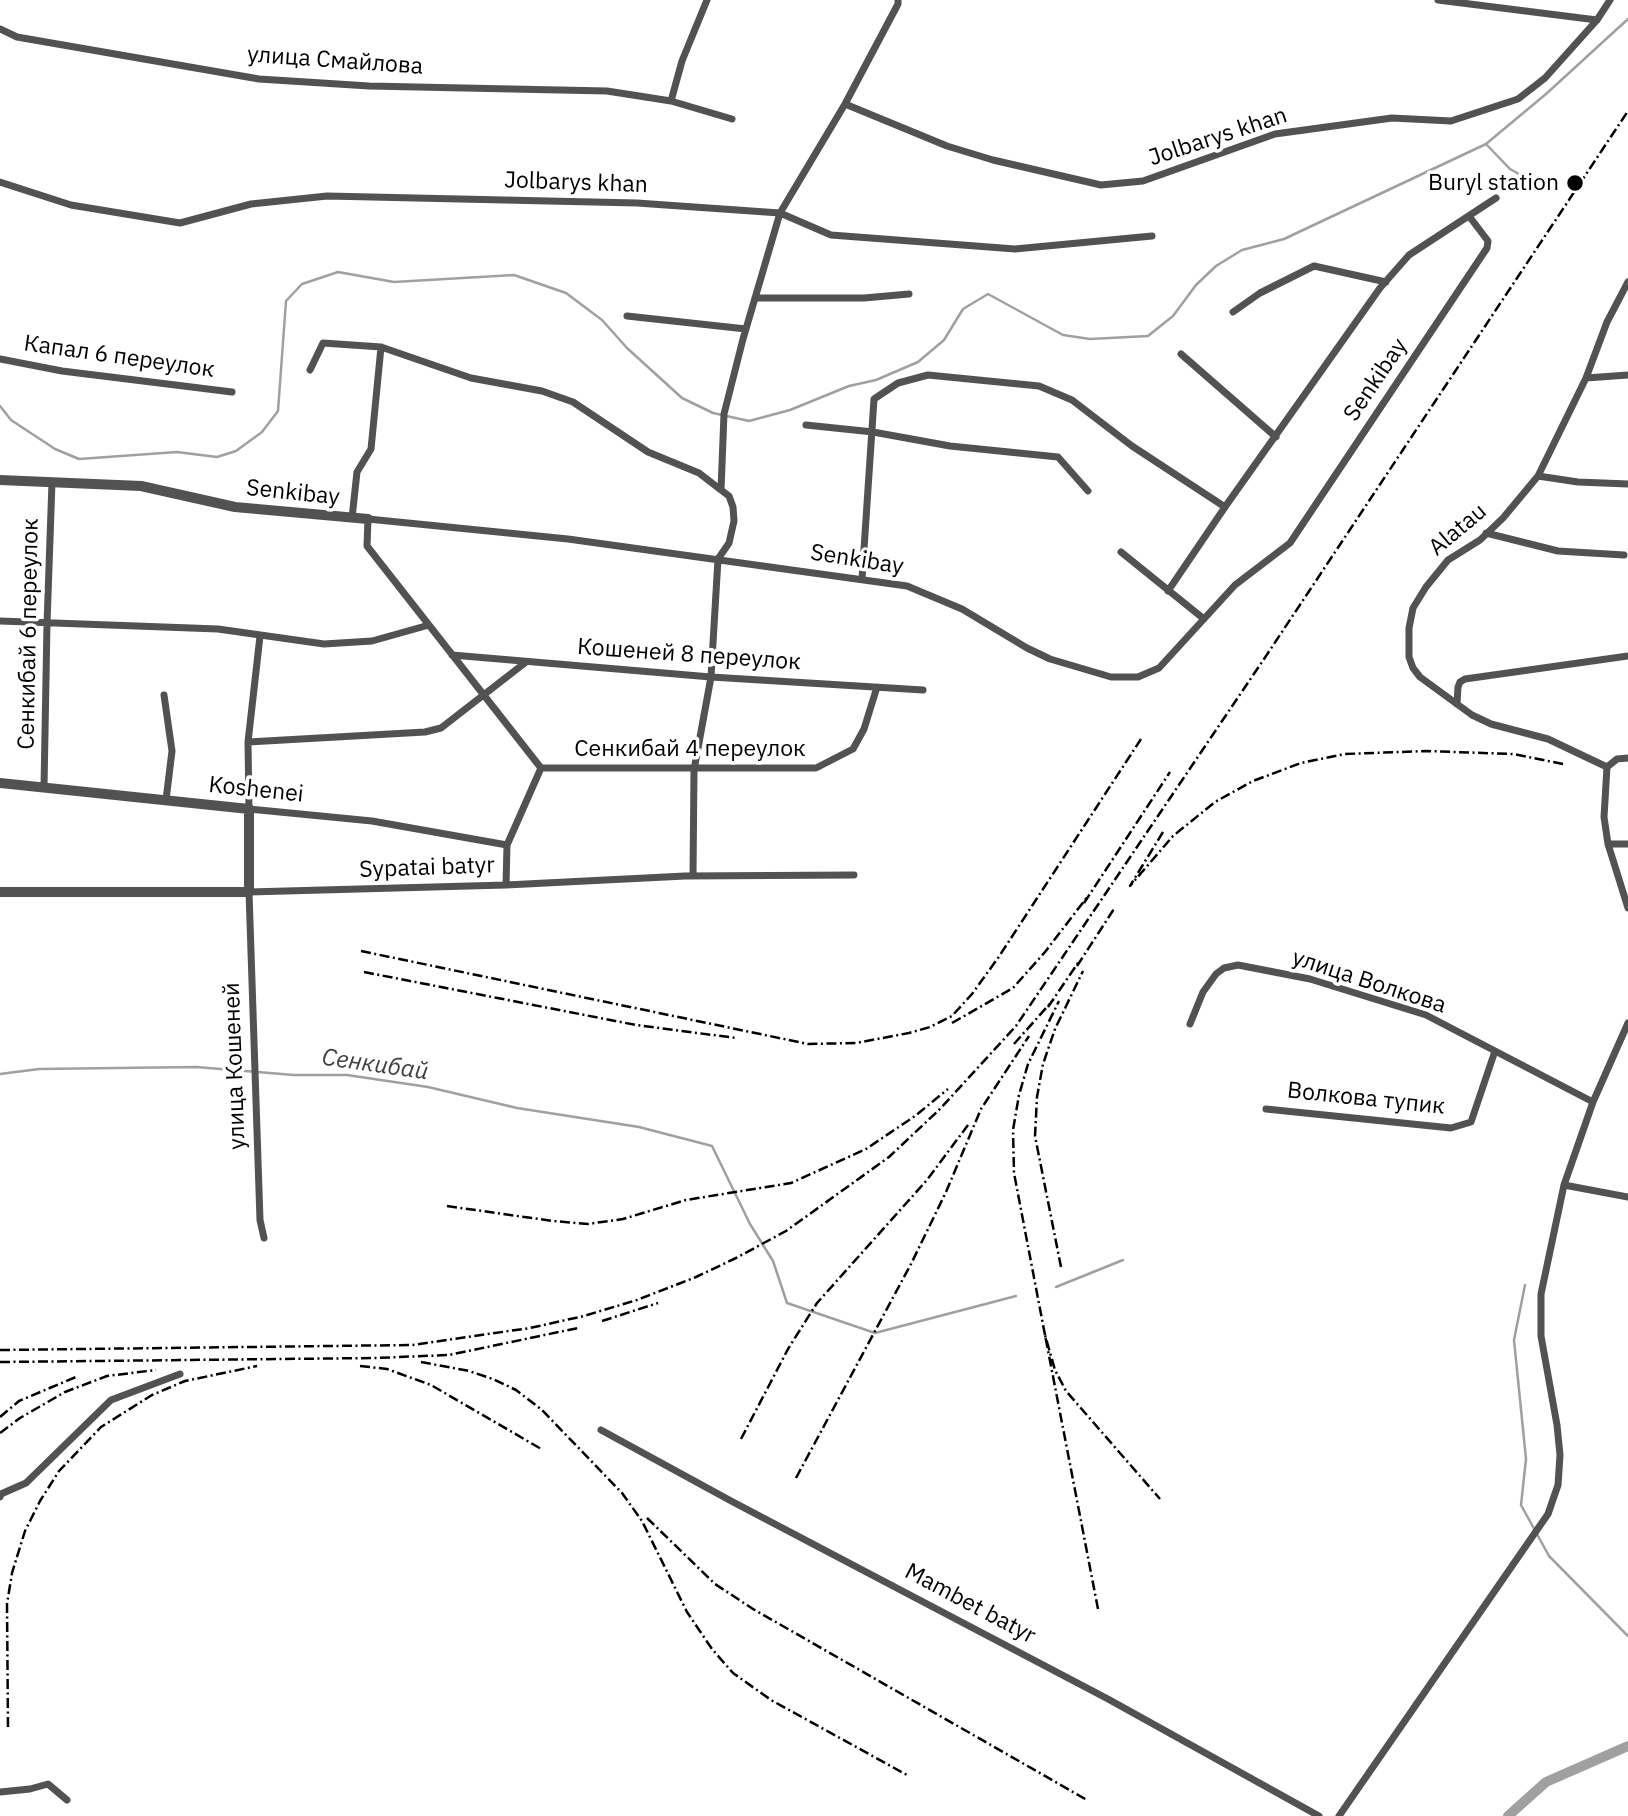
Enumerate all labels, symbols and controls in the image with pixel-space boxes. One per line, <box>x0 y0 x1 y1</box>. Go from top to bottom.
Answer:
street label: улица Смайлова <box>246 41 424 81</box>
street label: Jolbarys khan <box>1145 102 1291 172</box>
street label: Jolbarys khan <box>504 167 648 199</box>
place label: Buryl station <box>1428 169 1559 197</box>
marker: Buryl station <box>1565 173 1585 193</box>
street label: Капал 6 переулок <box>22 330 216 384</box>
street label: Senkibay <box>1338 333 1414 427</box>
street label: Senkibay <box>245 474 341 512</box>
street label: Alatau <box>1424 498 1492 562</box>
street label: Сенкибай 6 переулок <box>13 518 45 750</box>
street label: Senkibay <box>808 539 906 581</box>
street label: Кошеней 8 переулок <box>576 633 802 677</box>
street label: Сенкибай 4 переулок <box>574 735 806 763</box>
street label: Koshenei <box>207 771 305 809</box>
street label: Sypatai batyr <box>359 852 495 884</box>
street label: улица Волкова <box>1289 944 1449 1020</box>
street label: улица Кошеней <box>218 982 252 1150</box>
water label: Сенкибай <box>320 1043 430 1087</box>
street label: Волкова тупик <box>1286 1077 1446 1121</box>
street label: Mambet batyr <box>900 1558 1040 1650</box>

